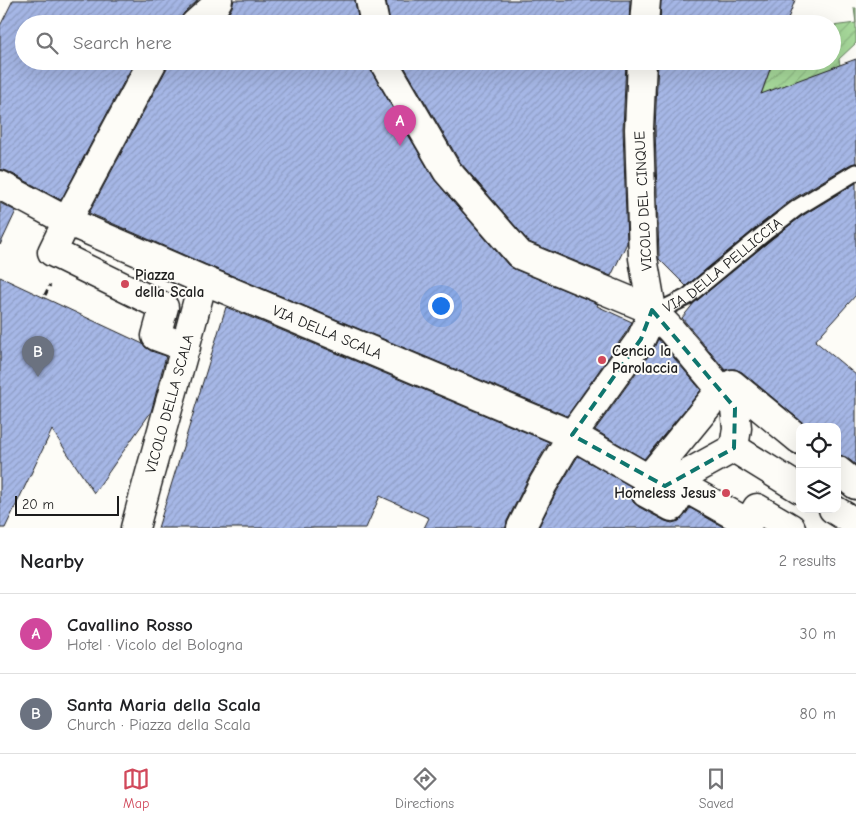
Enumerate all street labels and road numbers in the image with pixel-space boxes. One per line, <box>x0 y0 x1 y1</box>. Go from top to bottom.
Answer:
street label: VICOLO DEL CINQUE <box>630 131 656 271</box>
street label: VIA DELLA PELLICCIA <box>660 214 786 317</box>
street label: VIA DELLA SCALA <box>270 301 385 363</box>
street label: VICOLO DELLA SCALA <box>141 332 197 475</box>

